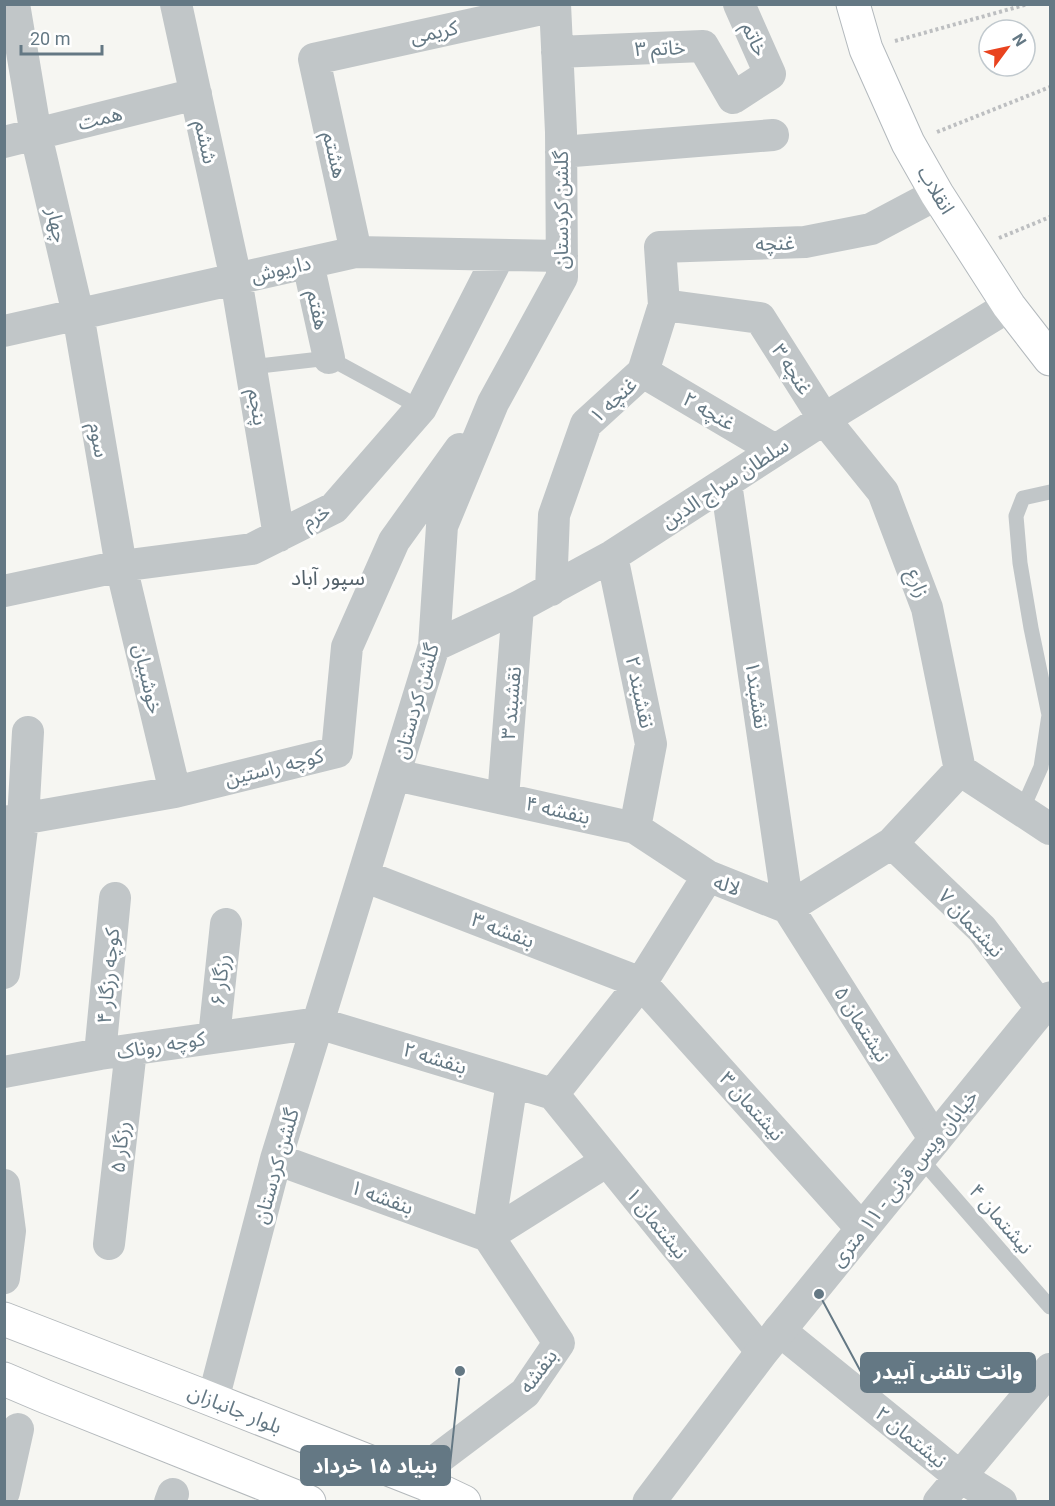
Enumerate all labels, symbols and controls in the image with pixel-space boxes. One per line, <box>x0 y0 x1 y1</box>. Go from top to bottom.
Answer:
street label: کریمی <box>408 15 461 49</box>
scale bar <box>21 18 102 56</box>
street label: خاتم <box>734 18 773 61</box>
north arrow <box>977 18 1037 78</box>
text: 20 m <box>30 28 70 49</box>
text: N <box>1008 30 1030 50</box>
street label: خاتم ۳ <box>634 35 686 64</box>
street label: همت <box>75 101 125 135</box>
street label: ششم <box>187 118 222 167</box>
street label: هشتم <box>315 129 352 181</box>
street label: گلشن کردستان <box>549 150 573 269</box>
street label: انقلاب <box>912 162 960 218</box>
street label: چهار <box>40 204 73 245</box>
street label: غنچه <box>755 230 795 257</box>
street label: داریوش <box>249 250 313 288</box>
street label: هفتم <box>299 288 334 333</box>
street label: غنچه ۳ <box>766 339 817 400</box>
street label: غنچه ۱ <box>584 372 642 429</box>
street label: پنجم <box>240 387 273 428</box>
street label: غنچه ۲ <box>678 387 739 436</box>
street label: سوم <box>81 421 114 460</box>
street label: سلطان سراج الدین <box>657 433 795 536</box>
street label: خرم <box>298 499 336 536</box>
street label: زارع <box>899 565 934 602</box>
district label: سپور آباد <box>291 566 365 591</box>
street label: گلشن کردستان <box>388 640 444 761</box>
street label: خوشبیان <box>128 642 168 716</box>
street label: نقشبند ۲ <box>621 654 659 730</box>
street label: نقشبند۱ <box>740 660 774 730</box>
street label: نقشبند ۳ <box>496 666 526 740</box>
street label: کوچه راستین <box>222 743 327 792</box>
street label: بنفشه ۴ <box>523 791 593 829</box>
street label: لاله <box>711 869 743 901</box>
street label: نیشتمان ۷ <box>933 884 1009 962</box>
street label: بنفشه ۳ <box>468 907 538 953</box>
street label: کوچه رزگار ۴ <box>92 926 125 1025</box>
street label: رزگار ۶ <box>205 953 235 1007</box>
street label: نیشتمان ۵ <box>829 982 895 1066</box>
street label: کوچه روناک <box>115 1026 208 1065</box>
street label: بنفشه ۲ <box>400 1037 470 1079</box>
street label: نیشتمان ۳ <box>715 1066 789 1146</box>
street label: خیابان ویس قرنی - ۱۱ متری <box>825 1085 983 1271</box>
street label: گلشن کردستان <box>248 1105 304 1226</box>
street label: رزگار ۵ <box>105 1120 135 1174</box>
street label: بنفشه ۱ <box>347 1175 417 1219</box>
street label: نیشتمان ۴ <box>964 1179 1038 1259</box>
street label: نیشتمان ۱ <box>621 1182 693 1264</box>
street label: بنفشه <box>514 1344 562 1398</box>
callout: وانت تلفنی آبیدر <box>861 1353 1035 1392</box>
text: وانت تلفنی آبیدر <box>872 1360 1023 1384</box>
street label: بلوار جانبازان <box>185 1379 285 1439</box>
street label: ۲ نیشتمان <box>870 1401 952 1473</box>
callout: بنیاد ۱۵ خرداد <box>301 1446 450 1485</box>
text: بنیاد ۱۵ خرداد <box>313 1454 437 1478</box>

